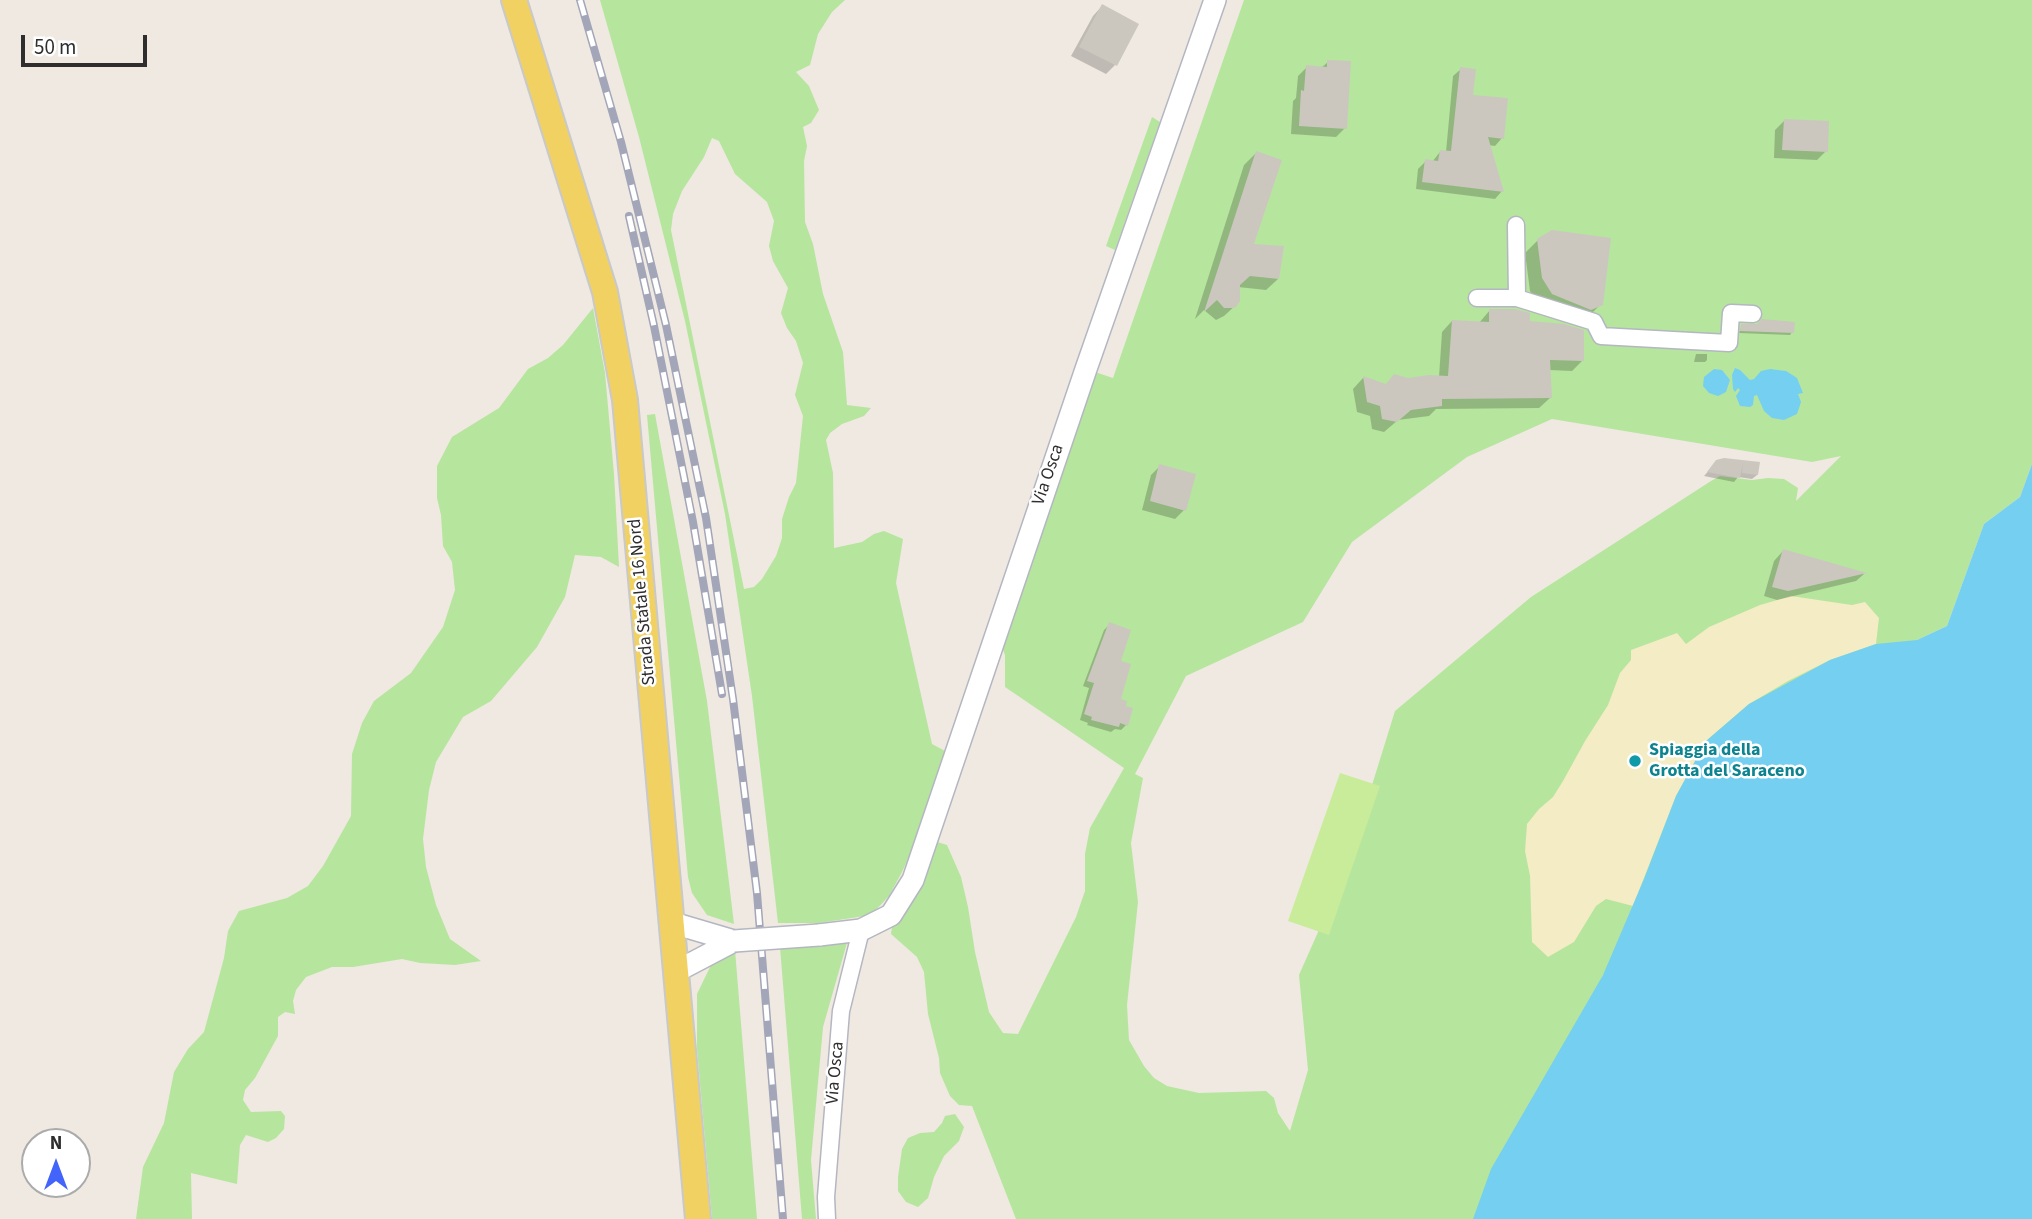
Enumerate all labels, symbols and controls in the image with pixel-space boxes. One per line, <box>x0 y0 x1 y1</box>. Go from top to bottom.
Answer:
scale bar <box>24 21 150 65</box>
text: 50 m <box>34 32 76 62</box>
street label: Via Osca <box>1029 442 1069 508</box>
street label: Strada Statale 16 Nord <box>625 518 661 686</box>
place label: Spiaggia della Grotta del Saraceno <box>1649 740 1805 782</box>
marker: Spiaggia della Grotta del Saraceno <box>1627 753 1643 769</box>
street label: Via Osca <box>822 1041 850 1105</box>
north arrow <box>21 1128 91 1198</box>
text: N <box>50 1130 62 1157</box>

